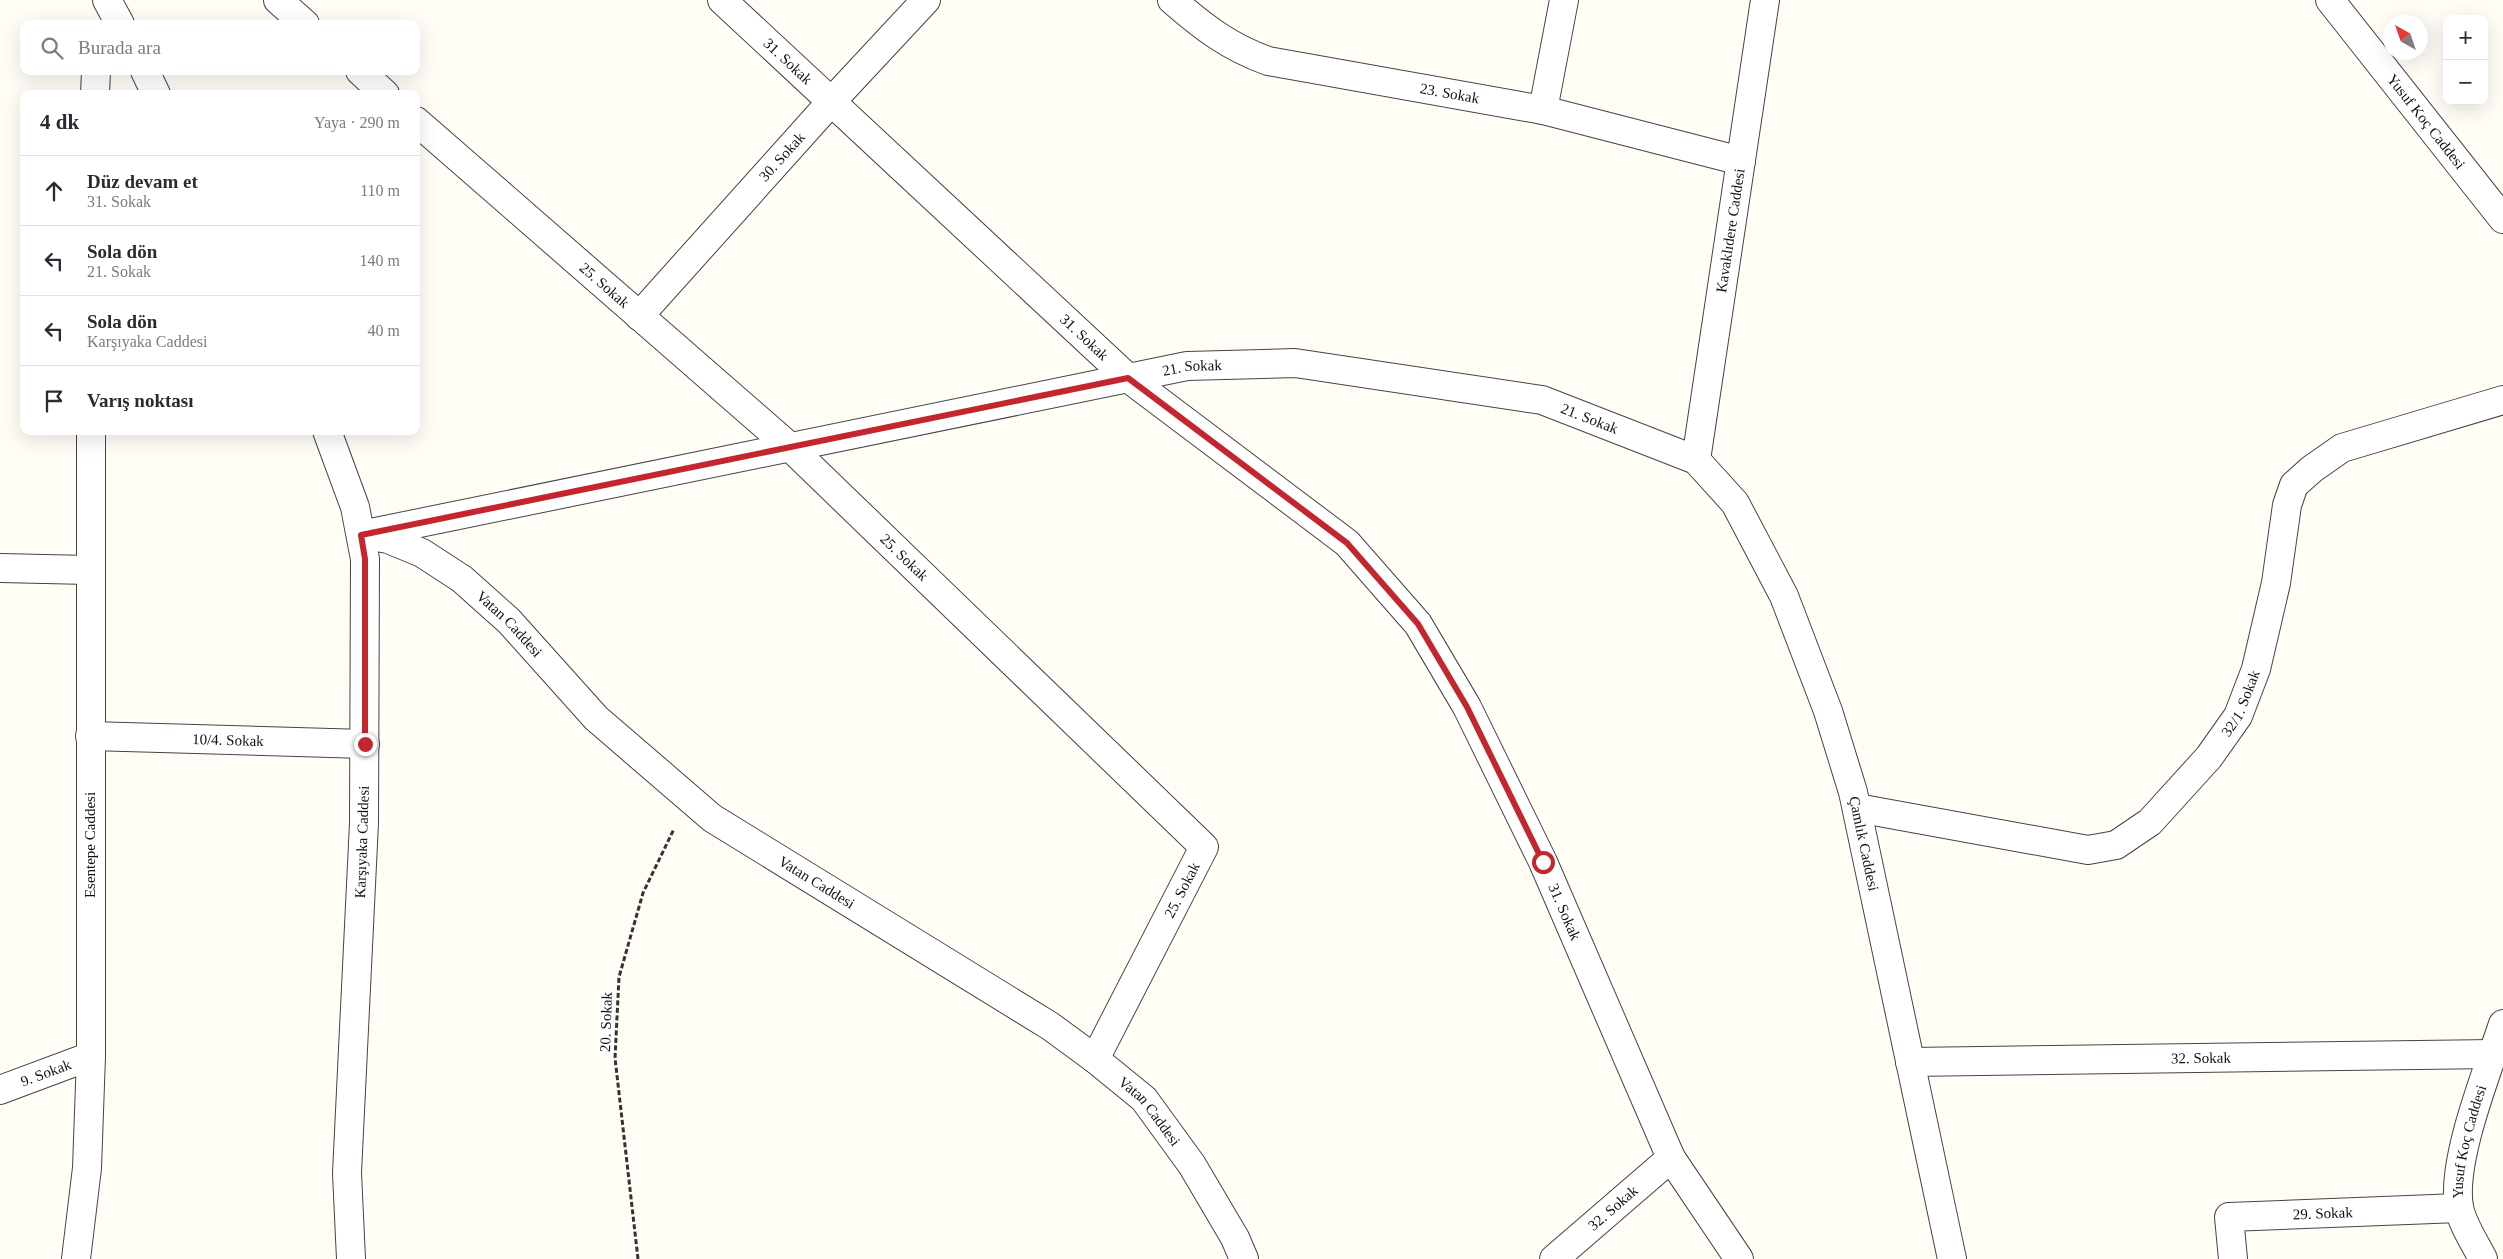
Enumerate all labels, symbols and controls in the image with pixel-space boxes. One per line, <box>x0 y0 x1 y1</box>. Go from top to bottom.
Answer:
north arrow <box>2383 15 2428 60</box>
map controls <box>2443 15 2488 105</box>
button: + <box>2443 15 2488 60</box>
search box <box>20 20 420 75</box>
icon: search <box>38 34 66 62</box>
street label: 31. Sokak <box>760 35 816 88</box>
text: Burada ara <box>78 37 161 58</box>
button: − <box>2443 60 2488 105</box>
street label: Yusuf Koç Caddesi <box>2384 71 2468 172</box>
street label: 23. Sokak <box>1419 80 1481 107</box>
text: 4 dk <box>40 110 79 134</box>
text: Yaya · 290 m <box>314 114 400 131</box>
street label: 30. Sokak <box>756 129 808 184</box>
street label: Kavaklıdere Caddesi <box>1713 167 1748 294</box>
text: Düz devam et <box>87 171 198 192</box>
icon: ahead <box>40 177 68 205</box>
text: 110 m <box>360 182 400 199</box>
text: 31. Sokak <box>87 193 151 210</box>
text: Sola dön <box>87 241 157 262</box>
icon: left <box>40 247 68 275</box>
text: 140 m <box>360 252 400 269</box>
street label: 25. Sokak <box>577 260 633 311</box>
text: 21. Sokak <box>87 263 151 280</box>
text: Sola dön <box>87 311 157 332</box>
street label: 31. Sokak <box>1057 311 1112 364</box>
icon: left <box>40 317 68 345</box>
text: 40 m <box>368 322 400 339</box>
text: Karşıyaka Caddesi <box>87 333 207 350</box>
street label: 21. Sokak <box>1161 357 1223 379</box>
icon: arrive <box>40 387 68 415</box>
text: Varış noktası <box>87 390 193 411</box>
street label: 21. Sokak <box>1559 400 1621 437</box>
street label: 25. Sokak <box>877 531 932 584</box>
street label: Vatan Caddesi <box>473 588 545 660</box>
street label: 32/1. Sokak <box>2218 667 2263 740</box>
street label: 10/4. Sokak <box>192 731 265 749</box>
route end <box>354 733 377 756</box>
street label: Karşıyaka Caddesi <box>352 785 372 899</box>
street label: Esentepe Caddesi <box>82 792 98 898</box>
street label: Çamlık Caddesi <box>1846 795 1882 892</box>
route start <box>1532 851 1555 874</box>
street label: Vatan Caddesi <box>776 853 858 912</box>
street label: 25. Sokak <box>1161 859 1203 920</box>
street label: 31. Sokak <box>1545 881 1584 943</box>
street label: 20. Sokak <box>597 991 615 1052</box>
street label: 32. Sokak <box>2171 1050 2232 1066</box>
street label: 9. Sokak <box>19 1056 74 1090</box>
street label: Vatan Caddesi <box>1115 1074 1183 1149</box>
street label: Yusuf Koç Caddesi <box>2450 1083 2489 1199</box>
street label: 32. Sokak <box>1585 1182 1641 1234</box>
street label: 29. Sokak <box>2292 1204 2354 1222</box>

